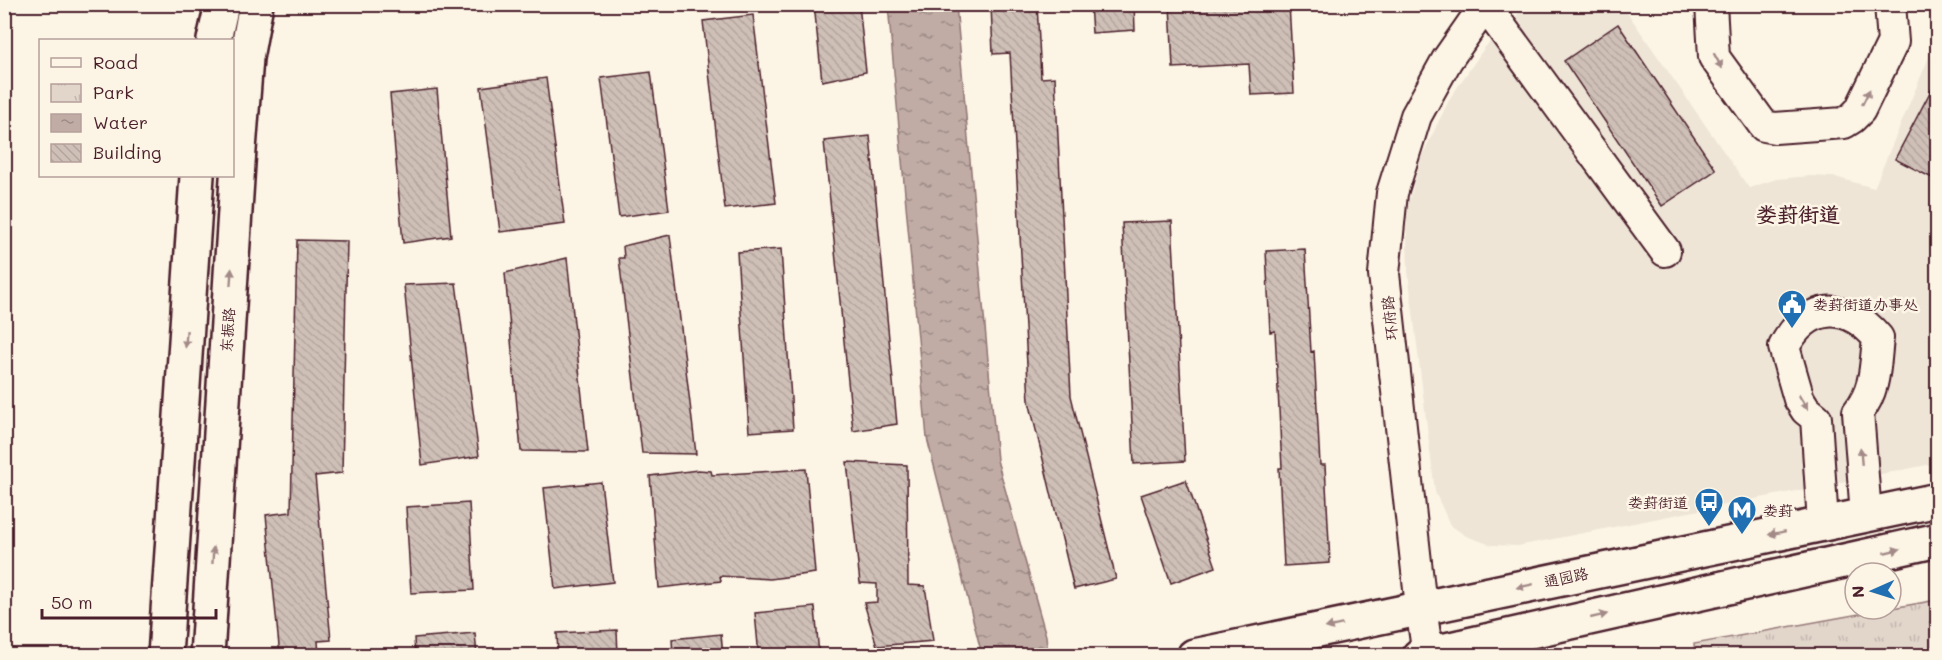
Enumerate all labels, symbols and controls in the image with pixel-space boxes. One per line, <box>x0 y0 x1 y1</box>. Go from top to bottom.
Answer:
legend <box>39 39 234 177</box>
text: Road <box>93 50 138 74</box>
one-way arrow <box>1713 53 1723 70</box>
text: Park <box>93 80 134 104</box>
one-way arrow <box>1862 89 1871 106</box>
text: Water <box>93 110 148 134</box>
text: Building <box>93 140 161 164</box>
district label: 娄葑街道 <box>1756 200 1840 227</box>
one-way arrow <box>226 267 235 286</box>
public building icon: 娄葑街道办事处 <box>1776 288 1808 330</box>
place label: 娄葑街道办事处 <box>1813 294 1918 314</box>
street label: 环府路 <box>1377 295 1401 341</box>
street label: 东振路 <box>215 307 239 353</box>
one-way arrow <box>182 329 191 348</box>
one-way arrow <box>1797 394 1808 410</box>
one-way arrow <box>1856 447 1866 466</box>
bus stop icon: 娄葑街道 <box>1693 486 1725 528</box>
place label: 娄葑街道 <box>1628 492 1688 512</box>
metro station icon: 娄葑 <box>1726 494 1758 536</box>
place label: 娄葑 <box>1763 500 1793 520</box>
one-way arrow <box>1768 529 1787 538</box>
one-way arrow <box>1882 545 1901 555</box>
one-way arrow <box>208 546 218 565</box>
north arrow <box>1843 561 1903 621</box>
street label: 通园路 <box>1542 563 1590 591</box>
one-way arrow <box>1516 581 1534 591</box>
scale bar <box>42 582 216 620</box>
text: N <box>1847 585 1868 598</box>
text: 50 m <box>51 590 93 614</box>
one-way arrow <box>1590 610 1608 620</box>
one-way arrow <box>1324 622 1343 631</box>

